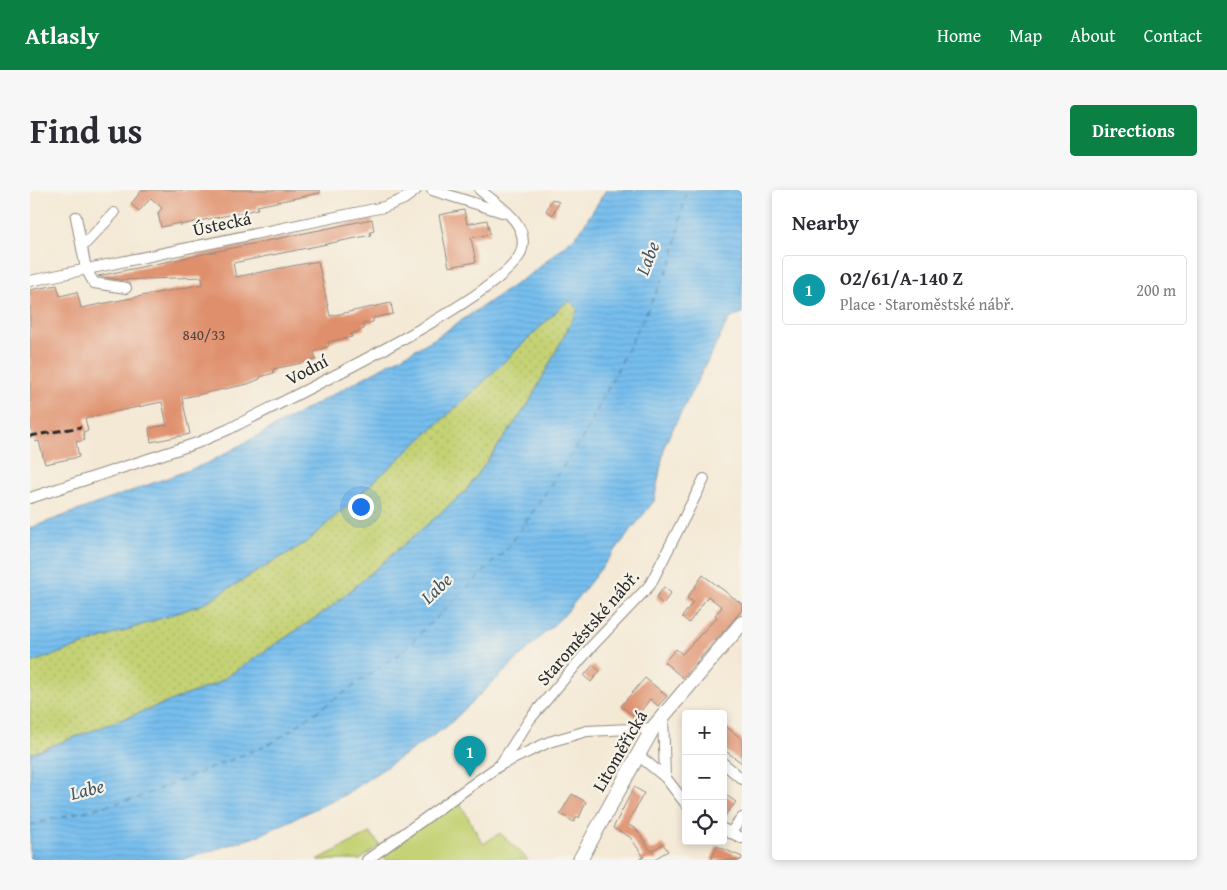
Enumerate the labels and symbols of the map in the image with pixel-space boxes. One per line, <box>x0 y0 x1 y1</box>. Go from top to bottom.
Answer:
street label: Ústecká <box>190 204 254 243</box>
water label: Labe <box>627 237 666 280</box>
house number: 840/33 <box>182 324 226 345</box>
street label: Vodní <box>281 347 334 392</box>
your location <box>348 494 374 520</box>
street label: Staroměstské nábř. <box>530 564 645 691</box>
water label: Labe <box>413 566 458 611</box>
street label: Litoměřická <box>585 704 654 797</box>
pin: 1 <box>454 736 486 777</box>
water label: Labe <box>66 771 107 807</box>

